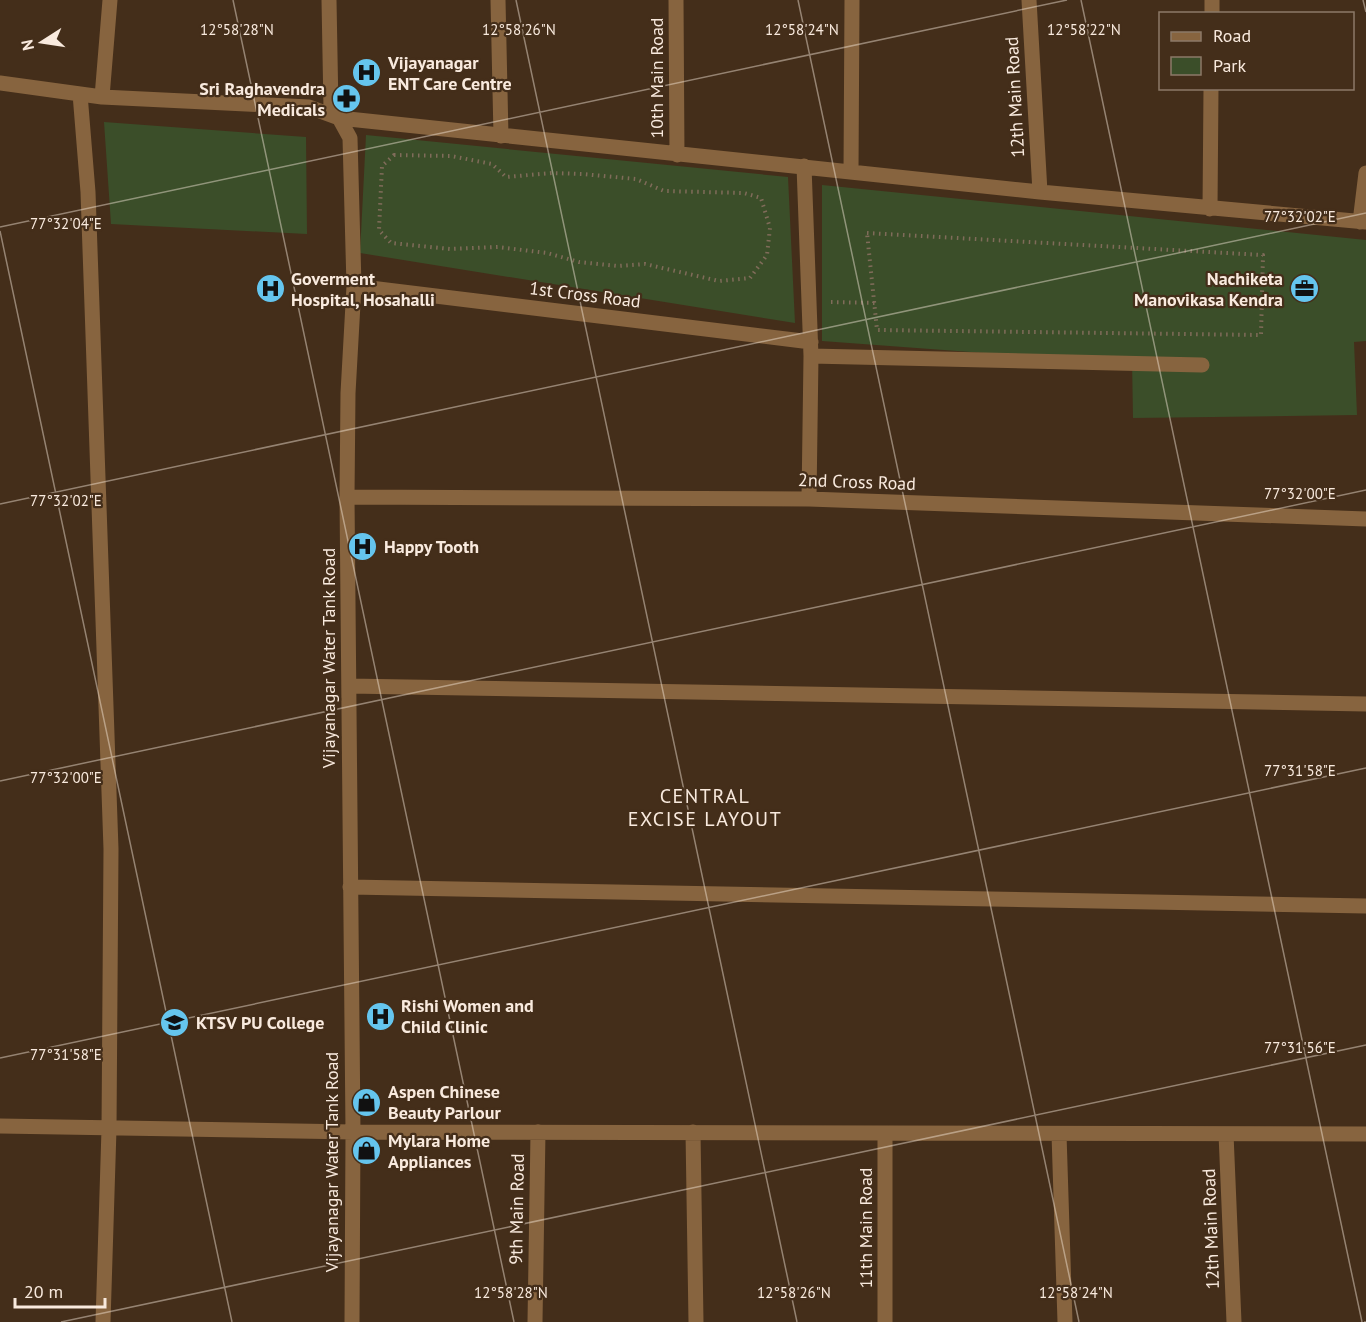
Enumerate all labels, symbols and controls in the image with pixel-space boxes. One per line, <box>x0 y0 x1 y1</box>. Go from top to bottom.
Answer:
north arrow <box>12 12 72 72</box>
legend <box>1159 12 1354 90</box>
street label: 10th Main Road <box>645 17 668 139</box>
text: 12°58'28"N <box>200 20 274 39</box>
text: 12°58'26"N <box>482 20 556 39</box>
text: 12°58'24"N <box>765 20 839 39</box>
text: 12°58'22"N <box>1047 20 1121 39</box>
text: Road <box>1213 24 1251 47</box>
street label: 12th Main Road <box>1000 36 1029 158</box>
text: N <box>16 38 38 52</box>
place label: Vijayanagar ENT Care Centre <box>387 51 512 95</box>
text: Park <box>1213 54 1246 77</box>
hospital icon: Vijayanagar ENT Care Centre <box>351 57 383 89</box>
place label: Sri Raghavendra Medicals <box>199 77 325 121</box>
pharmacy icon: Sri Raghavendra Medicals <box>330 83 362 115</box>
text: 77°32'02"E <box>1264 207 1336 226</box>
text: 77°32'04"E <box>30 214 102 233</box>
place label: Goverment Hospital, Hosahalli <box>291 267 435 311</box>
place label: Nachiketa Manovikasa Kendra <box>1134 267 1283 311</box>
hospital icon: Goverment Hospital, Hosahalli <box>254 273 286 305</box>
office icon: Nachiketa Manovikasa Kendra <box>1288 273 1320 305</box>
street label: 1st Cross Road <box>528 276 642 313</box>
street label: 2nd Cross Road <box>798 468 916 495</box>
text: 77°32'00"E <box>1264 484 1336 503</box>
text: 77°32'02"E <box>30 491 102 510</box>
hospital icon: Happy Tooth <box>347 531 379 563</box>
place label: Happy Tooth <box>384 535 479 558</box>
street label: Vijayanagar Water Tank Road <box>317 548 340 769</box>
text: 77°31'58"E <box>1264 761 1336 780</box>
text: 77°32'00"E <box>30 768 102 787</box>
district label: CENTRAL EXCISE LAYOUT <box>628 783 782 832</box>
place label: Rishi Women and Child Clinic <box>401 994 534 1038</box>
hospital icon: Rishi Women and Child Clinic <box>364 1000 396 1032</box>
school or university icon: KTSV PU College <box>159 1007 191 1039</box>
place label: KTSV PU College <box>196 1011 324 1034</box>
text: 77°31'56"E <box>1264 1038 1336 1057</box>
text: 77°31'58"E <box>30 1045 102 1064</box>
street label: Vijayanagar Water Tank Road <box>320 1052 343 1273</box>
place label: Aspen Chinese Beauty Parlour <box>388 1080 501 1124</box>
shop icon: Aspen Chinese Beauty Parlour <box>351 1086 383 1118</box>
place label: Mylara Home Appliances <box>388 1129 490 1173</box>
shop icon: Mylara Home Appliances <box>351 1135 383 1167</box>
street label: 9th Main Road <box>504 1153 529 1265</box>
street label: 11th Main Road <box>854 1167 877 1289</box>
street label: 12th Main Road <box>1197 1168 1224 1290</box>
scale bar <box>15 1271 105 1309</box>
text: 20 m <box>24 1280 63 1303</box>
text: 12°58'28"N <box>474 1283 548 1302</box>
text: 12°58'26"N <box>757 1283 831 1302</box>
text: 12°58'24"N <box>1039 1283 1113 1302</box>

